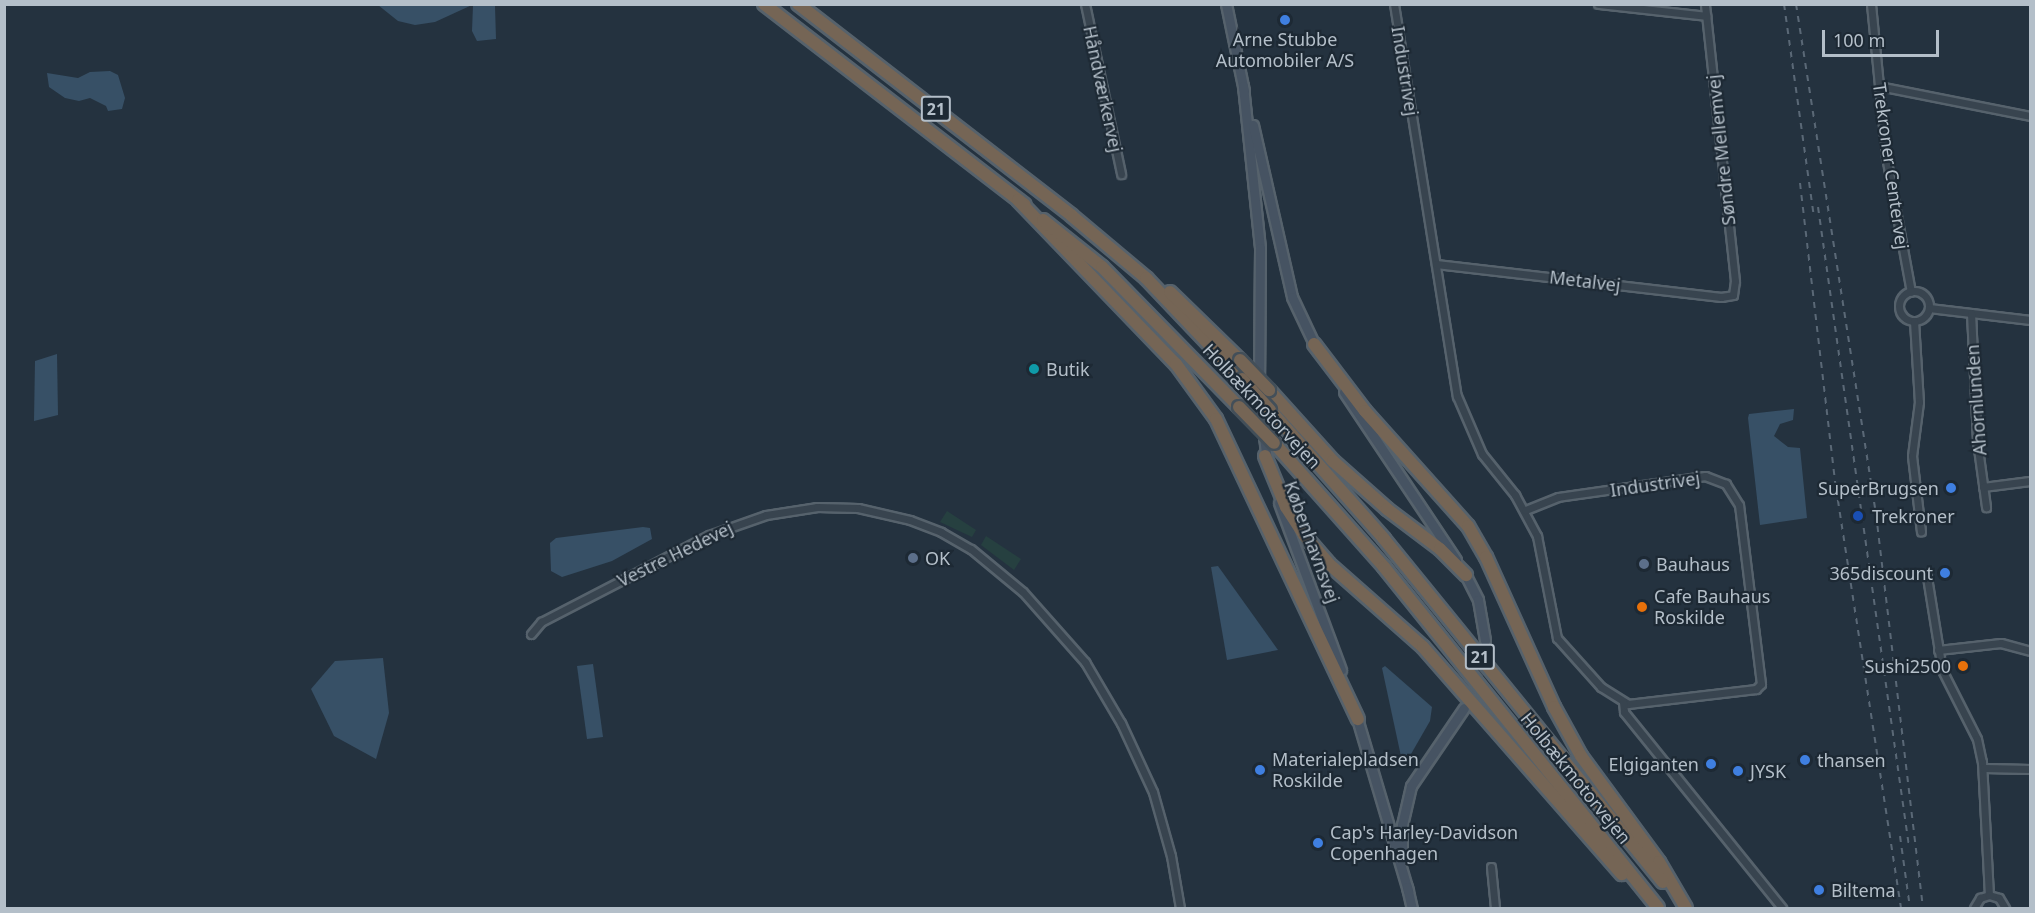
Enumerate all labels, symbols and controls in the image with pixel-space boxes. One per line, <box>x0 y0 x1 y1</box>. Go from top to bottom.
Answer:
marker: Arne Stubbe Automobiler A/S <box>1278 13 1292 27</box>
scale bar <box>1825 18 1942 56</box>
street label: Håndværkervej <box>1079 24 1127 154</box>
street label: Industrivej <box>1387 25 1423 117</box>
text: 100 m <box>1833 28 1885 52</box>
place label: Arne Stubbe Automobiler A/S <box>1216 29 1354 72</box>
street label: Søndre Mellemvej <box>1702 74 1740 226</box>
street label: Trekroner Centervej <box>1869 81 1913 251</box>
road number: 21 <box>920 96 952 122</box>
street label: Metalvej <box>1548 266 1622 296</box>
street label: Holbækmotorvejen <box>1199 339 1325 473</box>
street label: Ahornlunden <box>1961 344 1991 456</box>
place label: Butik <box>1046 358 1090 380</box>
marker: Butik <box>1027 362 1041 376</box>
street label: Industrivej <box>1609 467 1701 501</box>
place label: SuperBrugsen <box>1818 477 1939 499</box>
street label: Københavnsvej <box>1280 478 1344 606</box>
marker: SuperBrugsen <box>1944 481 1958 495</box>
place label: Trekroner <box>1872 505 1955 527</box>
marker: Trekroner <box>1849 507 1867 525</box>
street label: Vestre Hedevej <box>614 517 736 591</box>
place label: OK <box>925 547 950 569</box>
marker: OK <box>906 551 920 565</box>
place label: Bauhaus <box>1656 553 1730 575</box>
marker: Bauhaus <box>1637 557 1651 571</box>
place label: 365discount <box>1830 562 1933 584</box>
marker: 365discount <box>1938 566 1952 580</box>
place label: Cafe Bauhaus Roskilde <box>1654 586 1770 628</box>
marker: Cafe Bauhaus Roskilde <box>1635 600 1649 614</box>
road number: 21 <box>1464 644 1496 670</box>
place label: Sushi2500 <box>1864 655 1951 677</box>
marker: Sushi2500 <box>1956 659 1970 673</box>
street label: Holbækmotorvejen <box>1516 708 1636 848</box>
place label: Materialepladsen Roskilde <box>1272 749 1419 792</box>
place label: thansen <box>1817 749 1886 771</box>
place label: Elgiganten <box>1609 753 1699 775</box>
marker: thansen <box>1798 753 1812 767</box>
marker: Elgiganten <box>1704 757 1718 771</box>
place label: JYSK <box>1750 760 1786 782</box>
marker: Materialepladsen Roskilde <box>1253 763 1267 777</box>
marker: JYSK <box>1731 764 1745 778</box>
place label: Cap's Harley-Davidson Copenhagen <box>1330 822 1518 864</box>
marker: Cap's Harley-Davidson Copenhagen <box>1311 836 1325 850</box>
place label: Biltema <box>1831 879 1896 901</box>
marker: Biltema <box>1812 883 1826 897</box>

